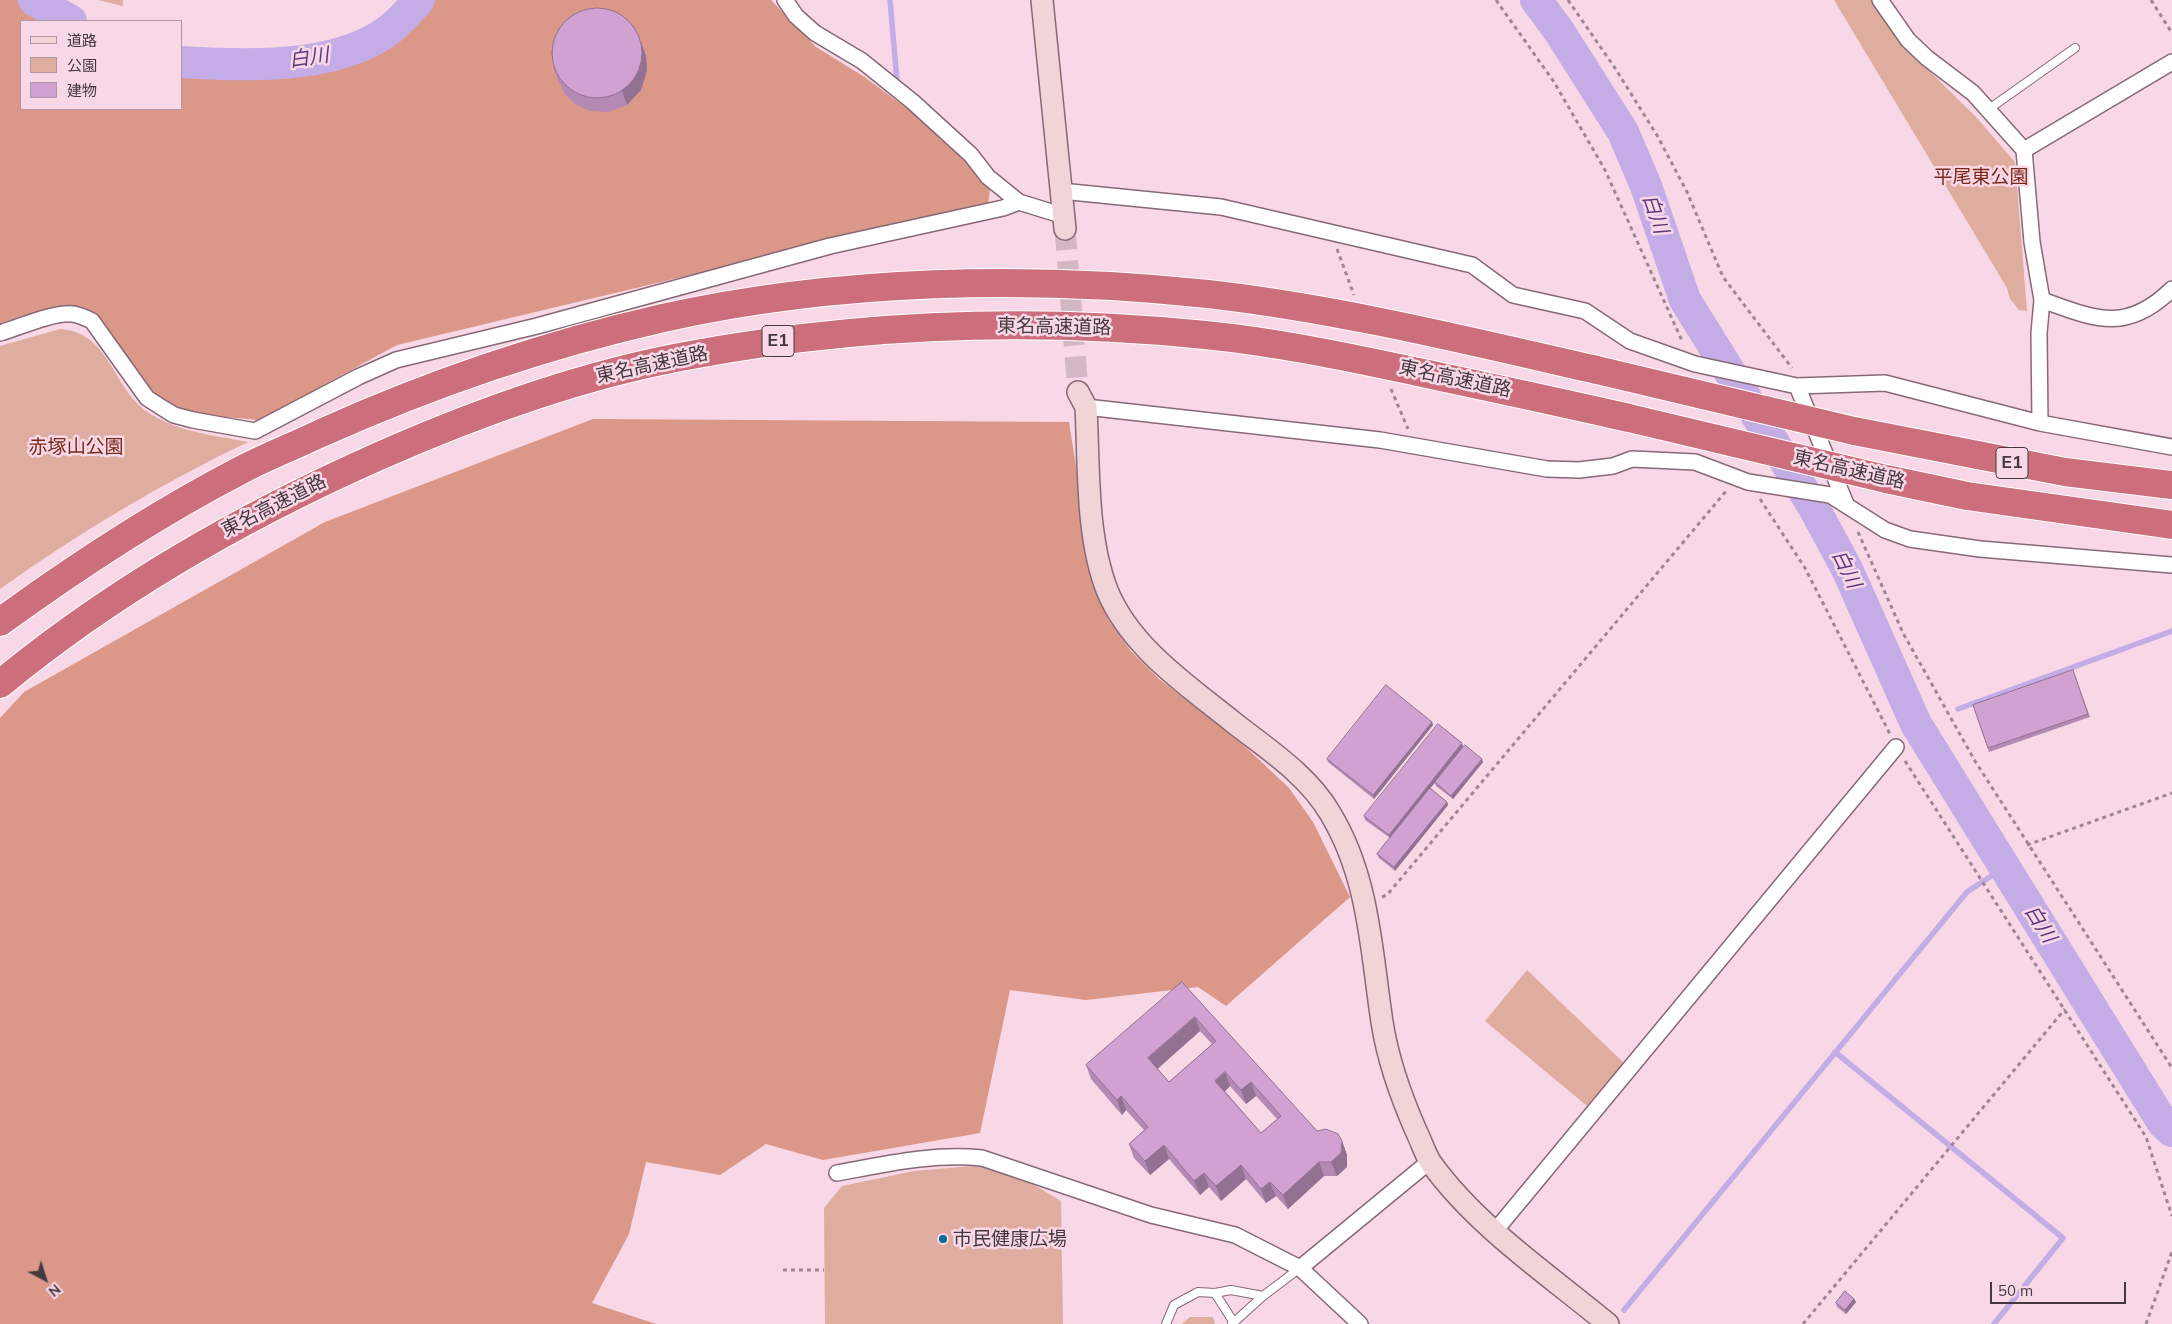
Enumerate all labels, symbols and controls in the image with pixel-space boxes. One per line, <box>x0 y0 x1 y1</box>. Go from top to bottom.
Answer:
legend <box>20 20 182 110</box>
text: 道路 <box>67 31 97 50</box>
water label: 白川 <box>288 43 330 73</box>
text: 公園 <box>67 56 97 75</box>
text: 建物 <box>67 81 97 100</box>
park label: 平尾東公園 <box>1934 166 2028 188</box>
water label: 白川 <box>1637 191 1673 237</box>
street label: 東名高速道路 <box>997 315 1111 339</box>
road number: E1 <box>762 326 794 356</box>
street label: 東名高速道路 <box>594 342 710 388</box>
street label: 東名高速道路 <box>1397 356 1513 402</box>
park label: 赤塚山公園 <box>29 436 123 458</box>
street label: 東名高速道路 <box>1791 446 1907 494</box>
road number: E1 <box>1996 448 2028 478</box>
street label: 東名高速道路 <box>218 470 330 542</box>
water label: 白川 <box>1826 546 1866 592</box>
water label: 白川 <box>2019 901 2061 947</box>
place label: 市民健康広場 <box>953 1228 1067 1250</box>
marker: 市民健康広場 <box>937 1233 949 1245</box>
north arrow <box>20 1254 70 1304</box>
scale bar <box>1992 1272 2128 1304</box>
text: N <box>45 1280 64 1301</box>
text: 50 m <box>1998 1281 2033 1300</box>

